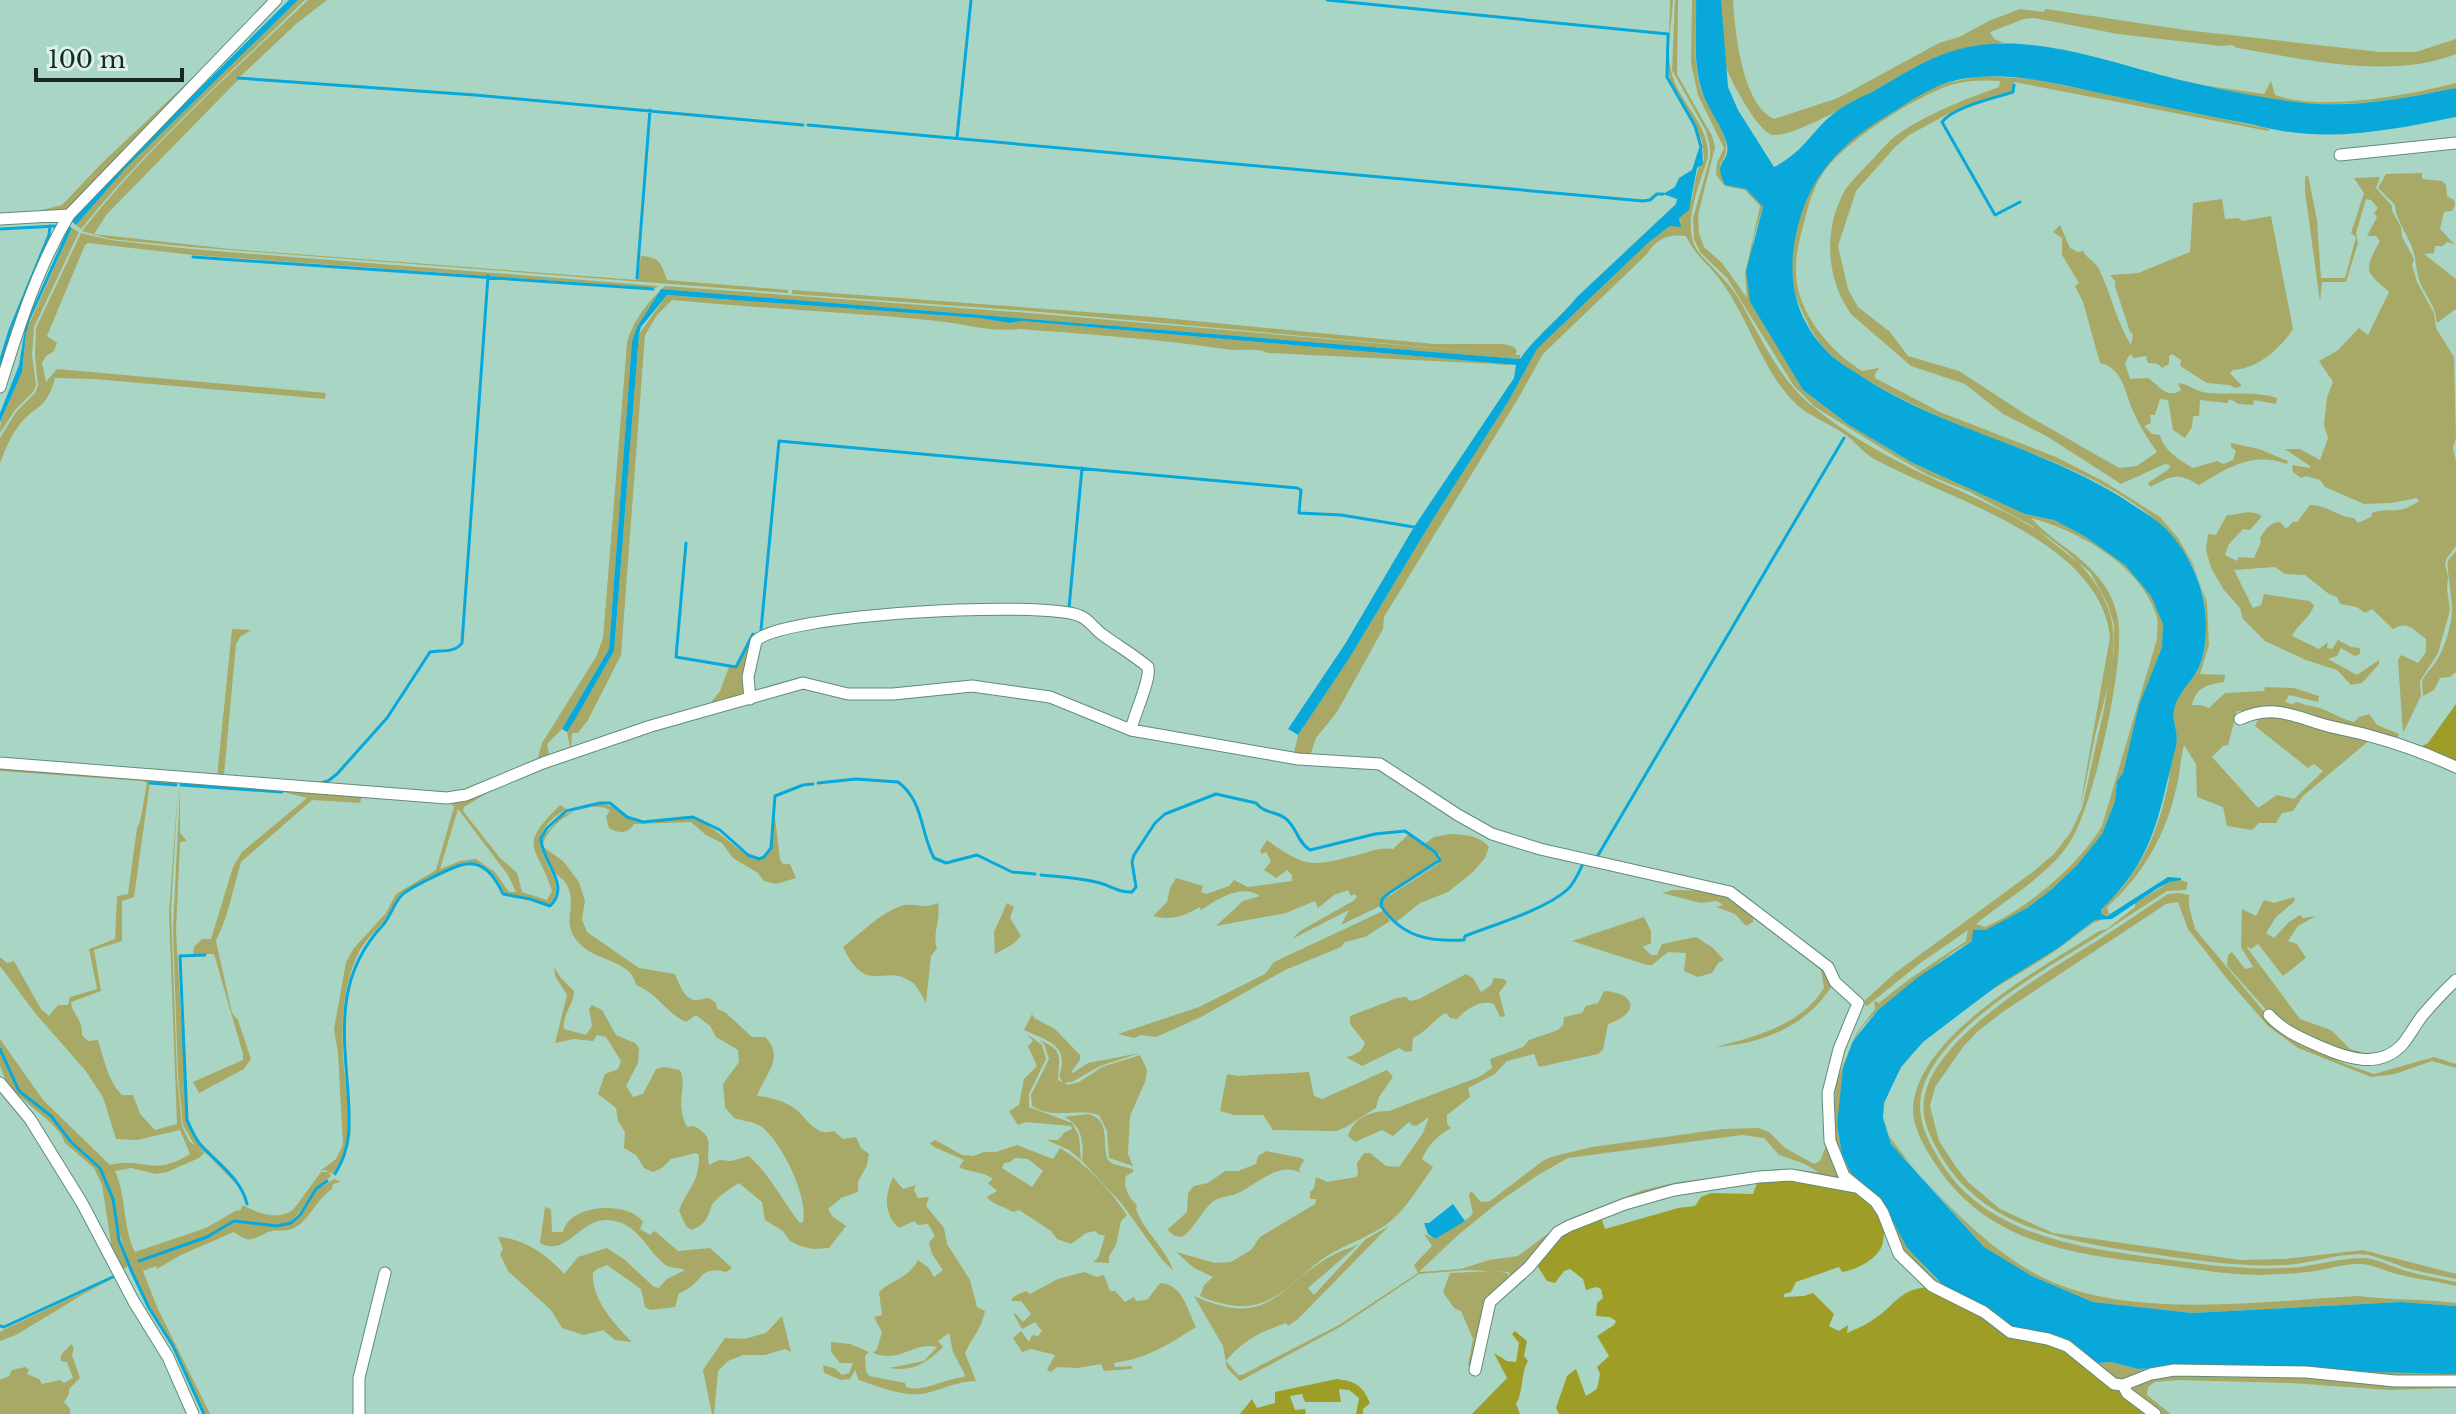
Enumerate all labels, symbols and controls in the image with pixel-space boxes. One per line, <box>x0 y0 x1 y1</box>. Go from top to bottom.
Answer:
scale bar <box>36 32 182 82</box>
text: 100 m <box>48 45 126 74</box>

